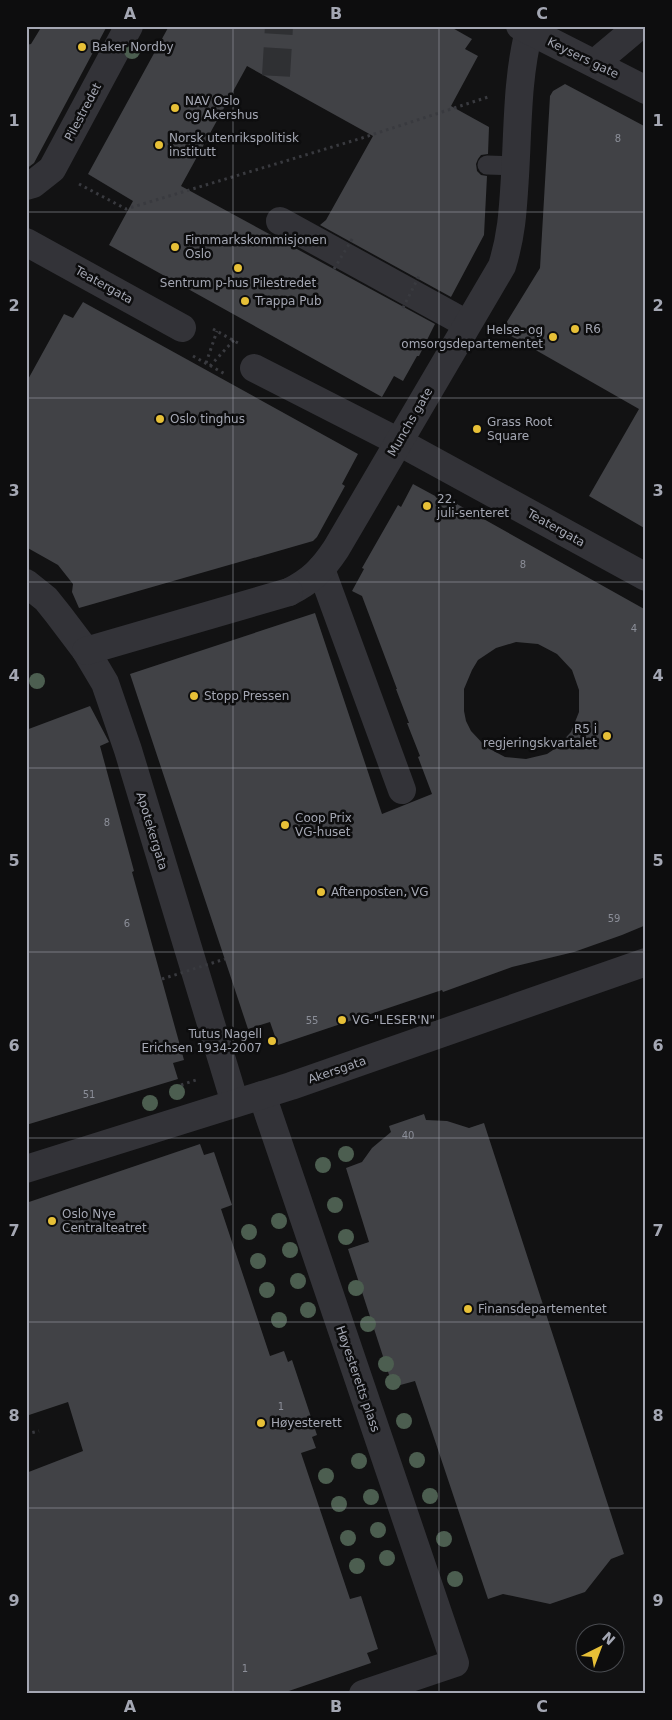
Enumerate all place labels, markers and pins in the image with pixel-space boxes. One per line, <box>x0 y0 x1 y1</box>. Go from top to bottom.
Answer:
place label: Baker Nordby <box>92 40 174 54</box>
marker: Baker Nordby <box>76 41 88 53</box>
place label: NAV Oslo og Akershus <box>185 94 259 122</box>
marker: NAV Oslo og Akershus <box>169 102 181 114</box>
place label: Norsk utenrikspolitisk institutt <box>169 131 299 159</box>
marker: Norsk utenrikspolitisk institutt <box>153 139 165 151</box>
place label: Finnmarkskommisjonen Oslo <box>185 233 327 261</box>
marker: Finnmarkskommisjonen Oslo <box>169 241 181 253</box>
marker: Sentrum p-hus Pilestredet <box>232 262 244 274</box>
place label: Sentrum p-hus Pilestredet <box>160 276 316 290</box>
place label: Trappa Pub <box>254 294 322 308</box>
marker: Trappa Pub <box>239 295 251 307</box>
place label: R6 <box>585 322 601 336</box>
place label: Helse- og omsorgsdepartementet <box>401 323 543 351</box>
marker: R6 <box>569 323 581 335</box>
marker: Helse- og omsorgsdepartementet <box>547 331 559 343</box>
place label: Oslo tinghus <box>170 412 245 426</box>
marker: Oslo tinghus <box>154 413 166 425</box>
place label: Grass Root Square <box>487 415 552 443</box>
marker: Grass Root Square <box>471 423 483 435</box>
place label: 22. juli-senteret <box>436 492 509 520</box>
marker: 22. juli-senteret <box>421 500 433 512</box>
place label: Stopp Pressen <box>204 689 289 703</box>
marker: Stopp Pressen <box>188 690 200 702</box>
place label: R5 i regjeringskvartalet <box>483 722 597 750</box>
marker: R5 i regjeringskvartalet <box>601 730 613 742</box>
place label: Coop Prix VG-huset <box>295 811 352 839</box>
marker: Coop Prix VG-huset <box>279 819 291 831</box>
place label: Aftenposten, VG <box>331 885 429 899</box>
marker: Aftenposten, VG <box>315 886 327 898</box>
place label: VG-"LESER'N" <box>352 1013 435 1027</box>
marker: VG-"LESER'N" <box>336 1014 348 1026</box>
place label: Tutus Nagell Erichsen 1934-2007 <box>141 1027 262 1055</box>
marker: Tutus Nagell Erichsen 1934-2007 <box>266 1035 278 1047</box>
place label: Oslo Nye Centralteatret <box>62 1207 147 1235</box>
marker: Oslo Nye Centralteatret <box>46 1215 58 1227</box>
place label: Finansdepartementet <box>478 1302 607 1316</box>
marker: Finansdepartementet <box>462 1303 474 1315</box>
place label: Høyesterett <box>271 1416 342 1430</box>
marker: Høyesterett <box>255 1417 267 1429</box>

